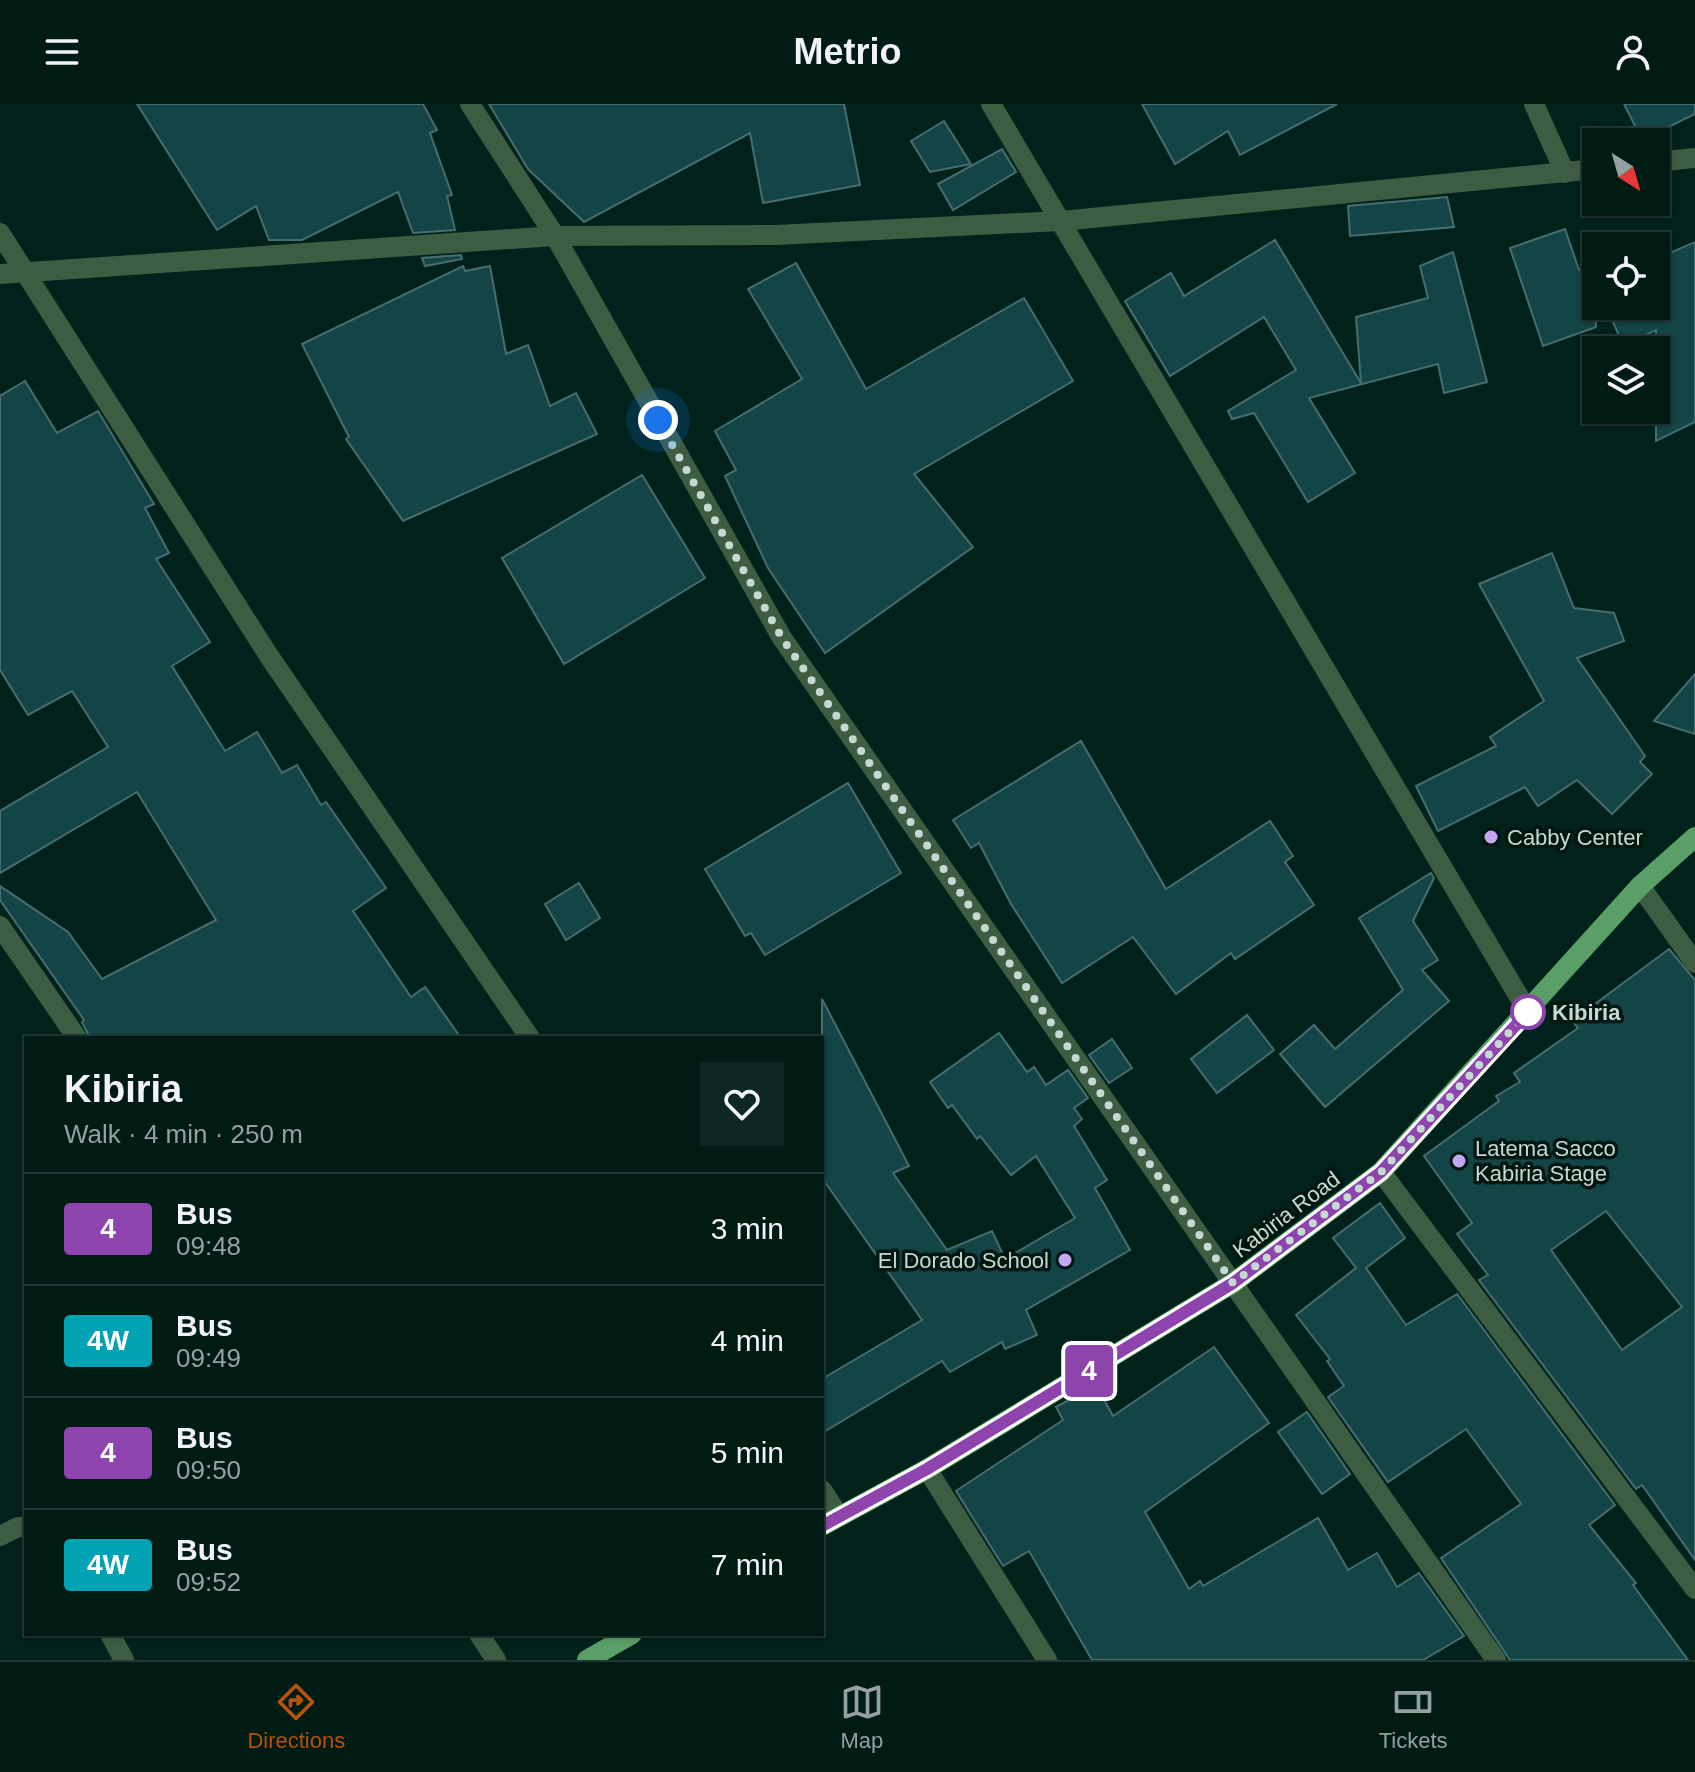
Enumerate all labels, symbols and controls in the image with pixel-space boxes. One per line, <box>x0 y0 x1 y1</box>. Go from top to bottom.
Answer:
icon: menu <box>40 30 84 74</box>
icon: person <box>1611 30 1655 74</box>
text: Metrio <box>794 31 902 72</box>
north arrow <box>1582 128 1670 216</box>
map controls <box>1582 128 1670 424</box>
button: locate <box>1582 232 1670 320</box>
button: layers <box>1582 336 1670 424</box>
your location <box>638 400 678 440</box>
place label: Cabby Center <box>1507 825 1643 850</box>
marker: Cabby Center <box>1482 828 1500 846</box>
marker: Kibiria <box>1511 995 1545 1029</box>
place label: Kibiria <box>1552 1000 1621 1025</box>
button: heart <box>700 1062 784 1146</box>
text: Kibiria <box>64 1068 182 1110</box>
text: Walk · 4 min · 250 m <box>64 1119 303 1149</box>
place label: Latema Sacco Kabiria Stage <box>1475 1136 1616 1186</box>
marker: Latema Sacco Kabiria Stage <box>1450 1152 1468 1170</box>
street label: Kabiria Road <box>1228 1166 1345 1263</box>
text: Bus <box>176 1197 233 1230</box>
text: 3 min <box>711 1212 784 1245</box>
text: 4 <box>100 1213 116 1244</box>
text: 09:48 <box>176 1231 241 1261</box>
place label: El Dorado School <box>878 1248 1049 1273</box>
marker: El Dorado School <box>1056 1251 1074 1269</box>
text: Bus <box>176 1309 233 1342</box>
text: 4 min <box>711 1324 784 1357</box>
text: 4W <box>87 1325 129 1356</box>
text: 09:49 <box>176 1343 241 1373</box>
line badge: 4 <box>1063 1345 1115 1397</box>
text: 4 <box>1081 1355 1097 1386</box>
text: Bus <box>176 1421 233 1454</box>
text: 5 min <box>711 1436 784 1469</box>
text: 4 <box>100 1437 116 1468</box>
text: 09:50 <box>176 1455 241 1485</box>
text: Bus <box>176 1533 233 1566</box>
text: 7 min <box>711 1548 784 1581</box>
text: 4W <box>87 1549 129 1580</box>
text: 09:52 <box>176 1567 241 1597</box>
tab: Directions <box>247 1680 345 1754</box>
tab: Map <box>840 1680 884 1754</box>
tab: Tickets <box>1379 1680 1448 1754</box>

